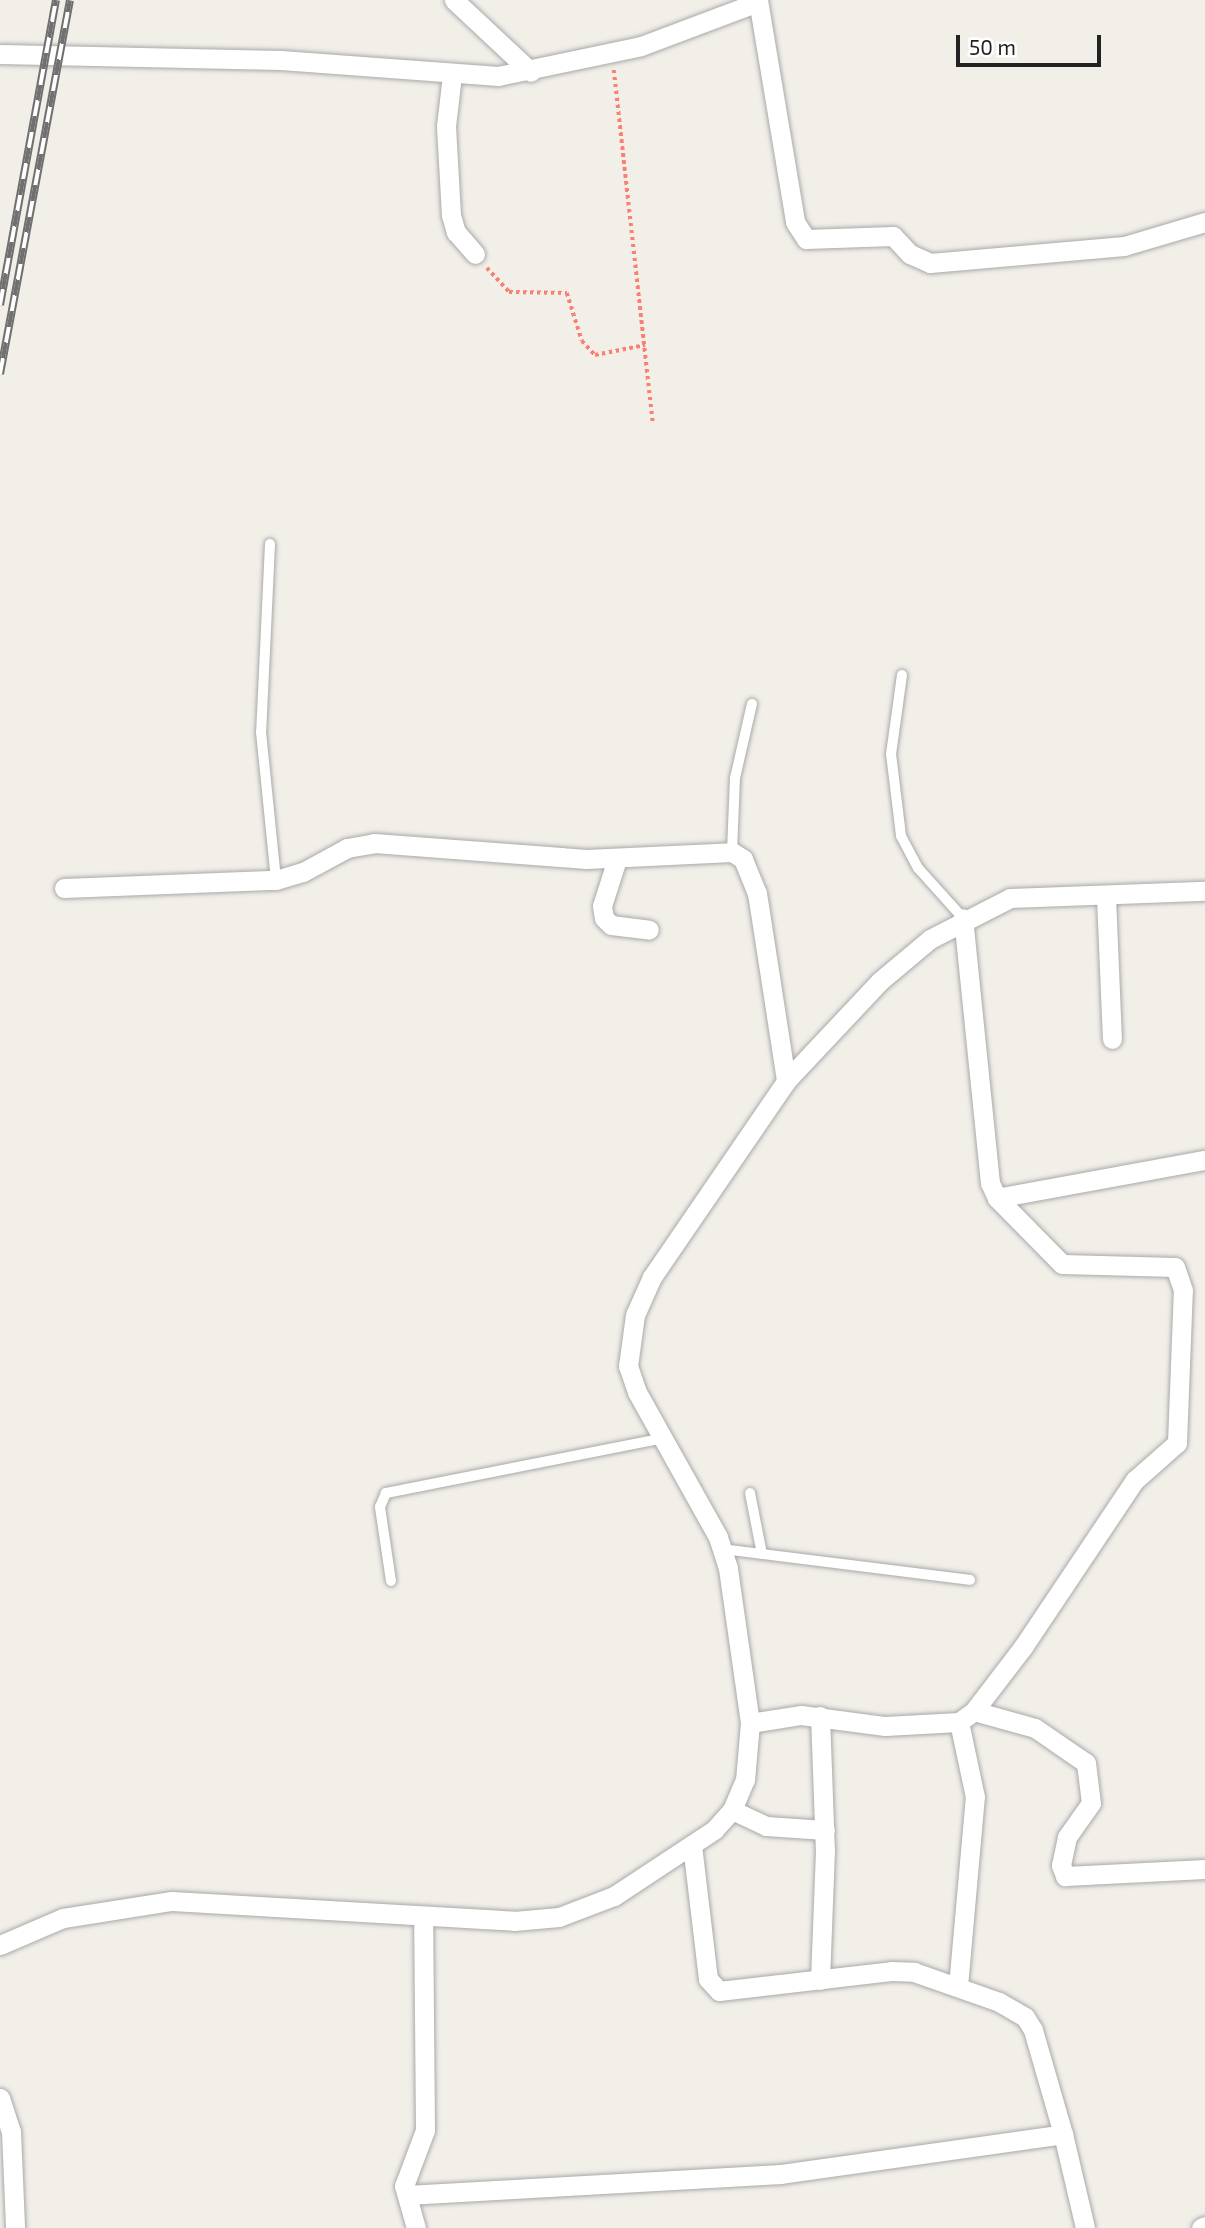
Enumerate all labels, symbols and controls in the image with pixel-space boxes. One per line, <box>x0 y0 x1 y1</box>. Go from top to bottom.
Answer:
scale bar <box>960 21 1105 65</box>
text: 50 m <box>969 34 1016 59</box>

